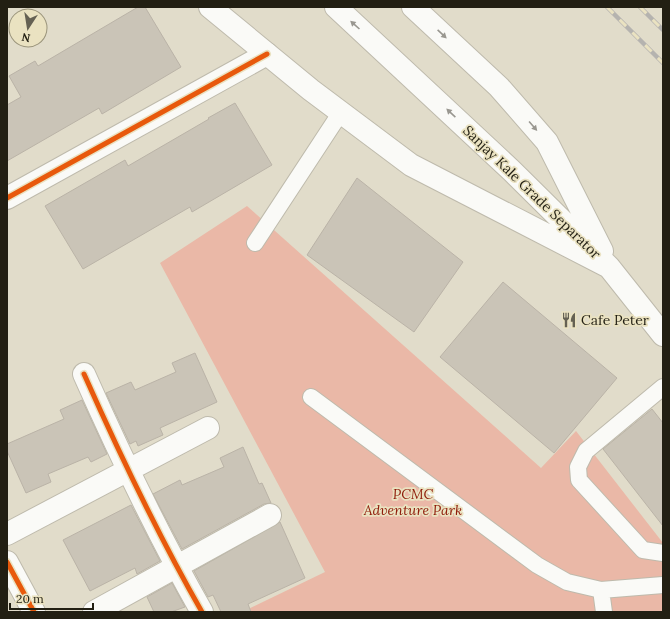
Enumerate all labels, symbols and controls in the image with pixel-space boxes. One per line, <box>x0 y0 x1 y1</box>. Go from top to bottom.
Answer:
north arrow <box>8 8 48 48</box>
one-way arrow <box>350 20 361 29</box>
one-way arrow <box>436 29 447 38</box>
text: N <box>20 30 32 46</box>
one-way arrow <box>446 108 456 118</box>
one-way arrow <box>529 120 538 131</box>
street label: Sanjay Kale Grade Separator <box>459 121 605 263</box>
restaurant icon: Cafe Peter <box>560 311 578 329</box>
place label: Cafe Peter <box>581 311 649 329</box>
park label: PCMC Adventure Park <box>363 485 462 519</box>
scale bar <box>10 585 93 611</box>
text: 20 m <box>16 591 44 606</box>

